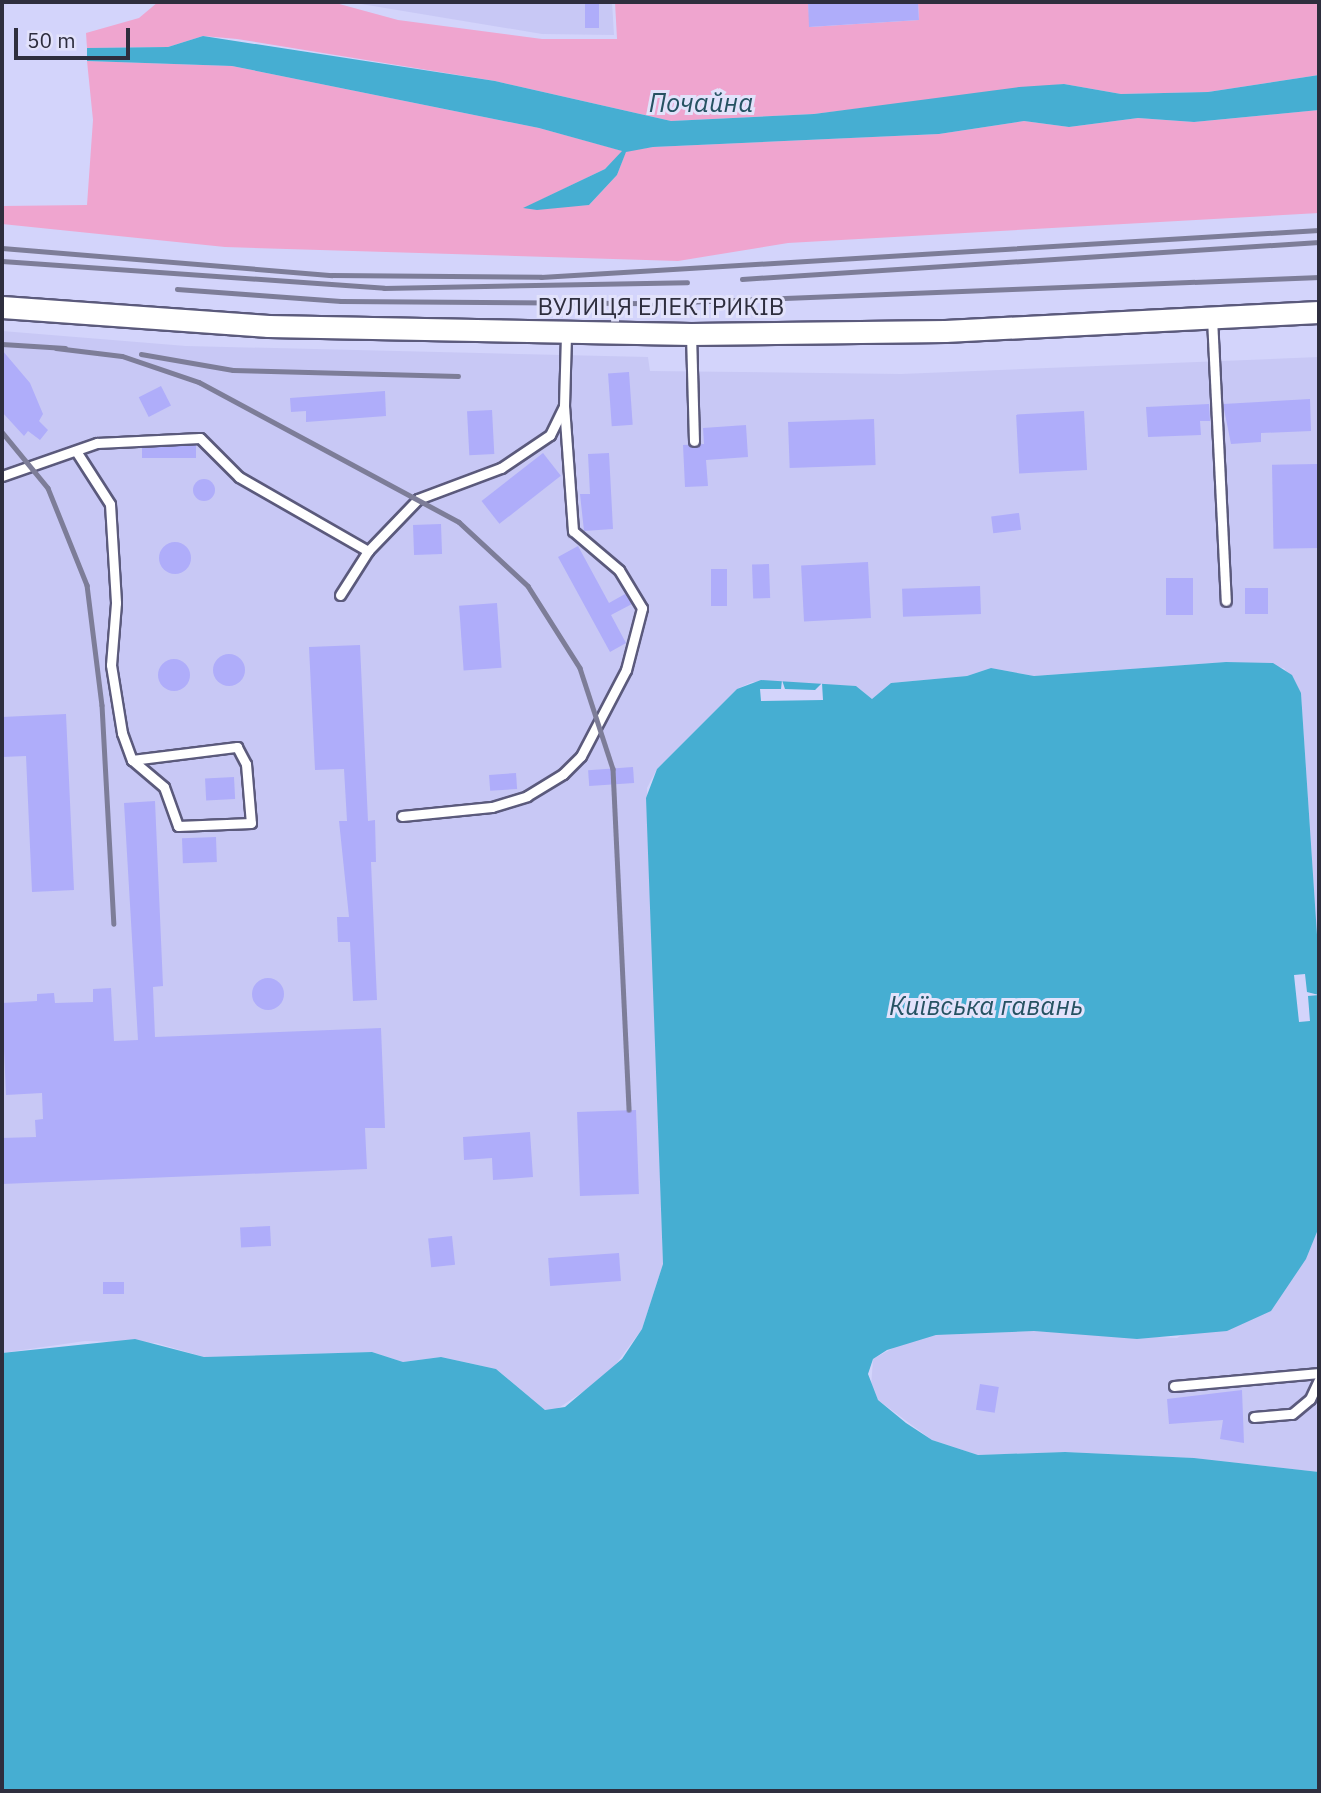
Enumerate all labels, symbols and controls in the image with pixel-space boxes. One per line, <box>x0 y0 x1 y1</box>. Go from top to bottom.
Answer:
scale bar <box>18 14 133 58</box>
text: 50 m <box>27 26 76 54</box>
water label: Почайна <box>649 87 753 119</box>
street label: ВУЛИЦЯ ЕЛЕКТРИКІВ <box>538 293 784 321</box>
water label: Київська гавань <box>889 990 1083 1022</box>

